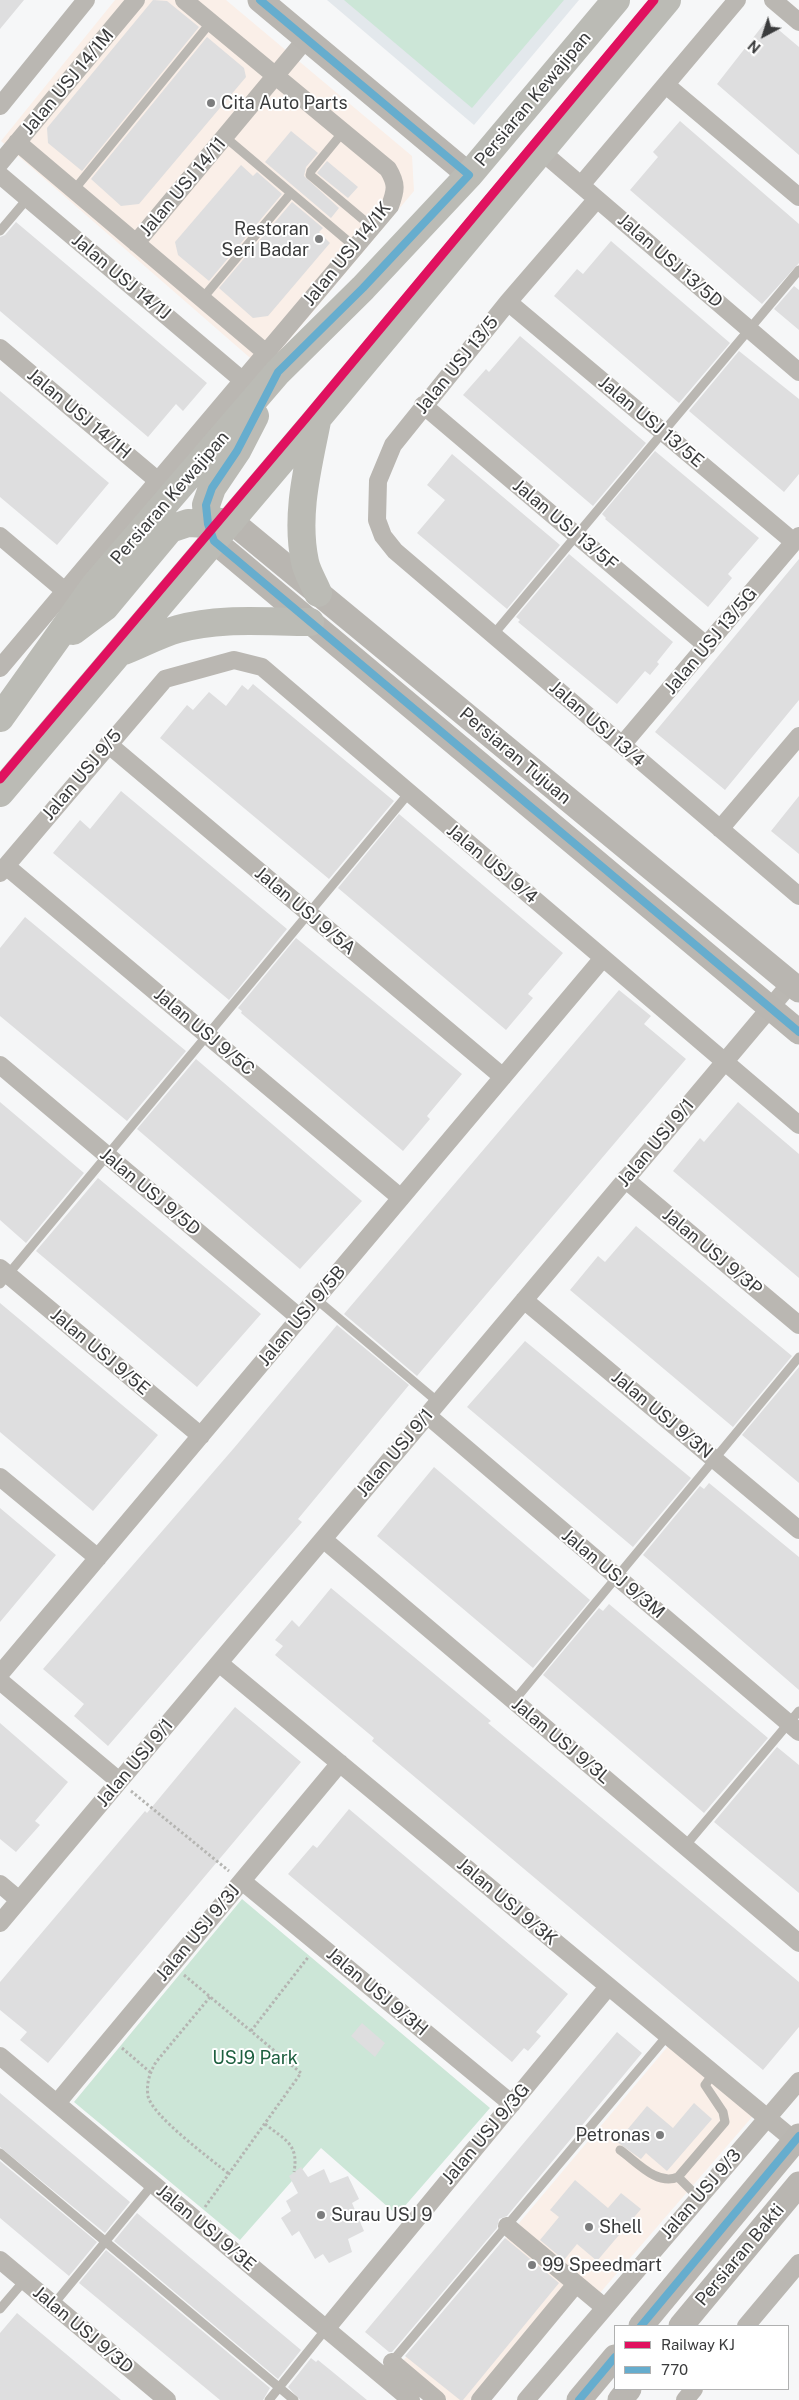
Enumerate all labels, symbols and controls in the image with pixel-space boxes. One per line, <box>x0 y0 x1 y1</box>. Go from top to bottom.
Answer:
north arrow <box>739 10 789 60</box>
street label: Jalan USJ 14/1M <box>18 25 118 139</box>
street label: Persiaran Kewajipan <box>470 27 596 171</box>
text: N <box>745 37 764 56</box>
place label: Cita Auto Parts <box>221 92 348 114</box>
marker: Cita Auto Parts <box>205 97 217 109</box>
street label: Jalan USJ 14/11 <box>135 133 231 241</box>
street label: Jalan USJ 14/1K <box>298 198 396 310</box>
street label: Jalan USJ 13/5D <box>613 210 727 312</box>
place label: Restoran Seri Badar <box>221 218 309 260</box>
street label: Jalan USJ 14/1J <box>67 229 175 325</box>
marker: Restoran Seri Badar <box>313 233 325 245</box>
street label: Jalan USJ 13/5 <box>411 312 503 418</box>
street label: Jalan USJ 14/1H <box>23 364 135 464</box>
street label: Jalan USJ 13/5E <box>594 372 708 472</box>
street label: Persiaran Kewajipan <box>106 427 234 569</box>
street label: Jalan USJ 13/5F <box>508 475 622 575</box>
street label: Jalan USJ 13/5G <box>660 583 762 699</box>
street label: Jalan USJ 13/4 <box>545 677 649 771</box>
street label: Persiaran Tujuan <box>455 703 575 809</box>
street label: Jalan USJ 9/5 <box>38 725 126 825</box>
street label: Jalan USJ 9/4 <box>442 820 542 908</box>
street label: Jalan USJ 9/5A <box>250 863 360 959</box>
street label: Jalan USJ 9/5C <box>149 984 259 1080</box>
street label: Jalan USJ 9/1 <box>613 1095 699 1191</box>
street label: Jalan USJ 9/5D <box>95 1144 205 1240</box>
street label: Jalan USJ 9/3P <box>658 1204 766 1300</box>
street label: Jalan USJ 9/5B <box>254 1261 350 1371</box>
street label: Jalan USJ 9/5E <box>46 1304 154 1400</box>
street label: Jalan USJ 9/3N <box>607 1366 717 1464</box>
street label: Jalan USJ 9/1 <box>352 1405 438 1501</box>
street label: Jalan USJ 9/3M <box>557 1525 669 1623</box>
street label: Jalan USJ 9/3L <box>507 1693 615 1789</box>
street label: Jalan USJ 9/1 <box>92 1715 178 1811</box>
street label: Jalan USJ 9/3K <box>452 1854 562 1950</box>
street label: Jalan USJ 9/3J <box>151 1880 245 1986</box>
street label: Jalan USJ 9/3H <box>322 1943 432 2041</box>
park label: USJ9 Park <box>212 2047 298 2069</box>
street label: Jalan USJ 9/3G <box>438 2079 534 2189</box>
place label: Petronas <box>576 2124 650 2146</box>
marker: Petronas <box>654 2129 666 2141</box>
street label: Jalan USJ 9/3 <box>656 2145 746 2243</box>
street label: Jalan USJ 9/3E <box>152 2180 260 2276</box>
street label: Persiaran Bakti <box>691 2200 789 2310</box>
place label: Surau USJ 9 <box>331 2204 432 2226</box>
marker: Surau USJ 9 <box>315 2209 327 2221</box>
place label: Shell <box>599 2216 642 2238</box>
marker: Shell <box>583 2221 595 2233</box>
place label: 99 Speedmart <box>542 2254 662 2276</box>
marker: 99 Speedmart <box>526 2259 538 2271</box>
street label: Jalan USJ 9/3D <box>28 2282 138 2378</box>
legend <box>614 2325 789 2390</box>
text: Railway KJ <box>661 2336 735 2353</box>
text: 770 <box>661 2361 688 2378</box>

